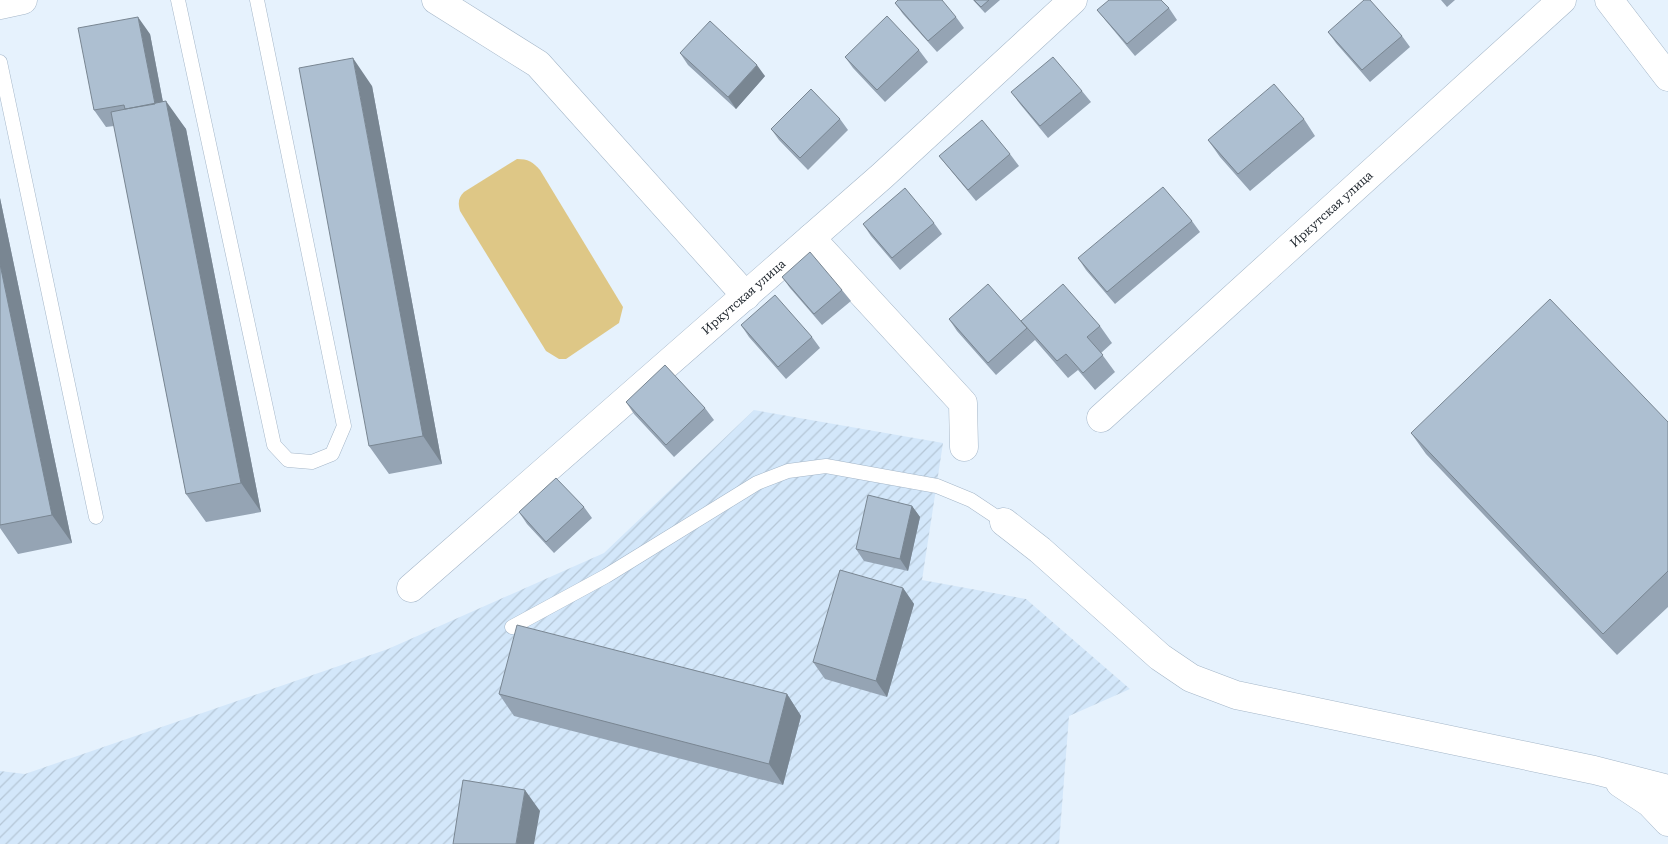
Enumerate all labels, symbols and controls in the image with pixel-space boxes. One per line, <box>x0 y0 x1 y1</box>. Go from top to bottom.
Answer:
street label: Иркутская улица <box>1287 168 1376 250</box>
street label: Иркутская улица <box>699 256 789 337</box>

